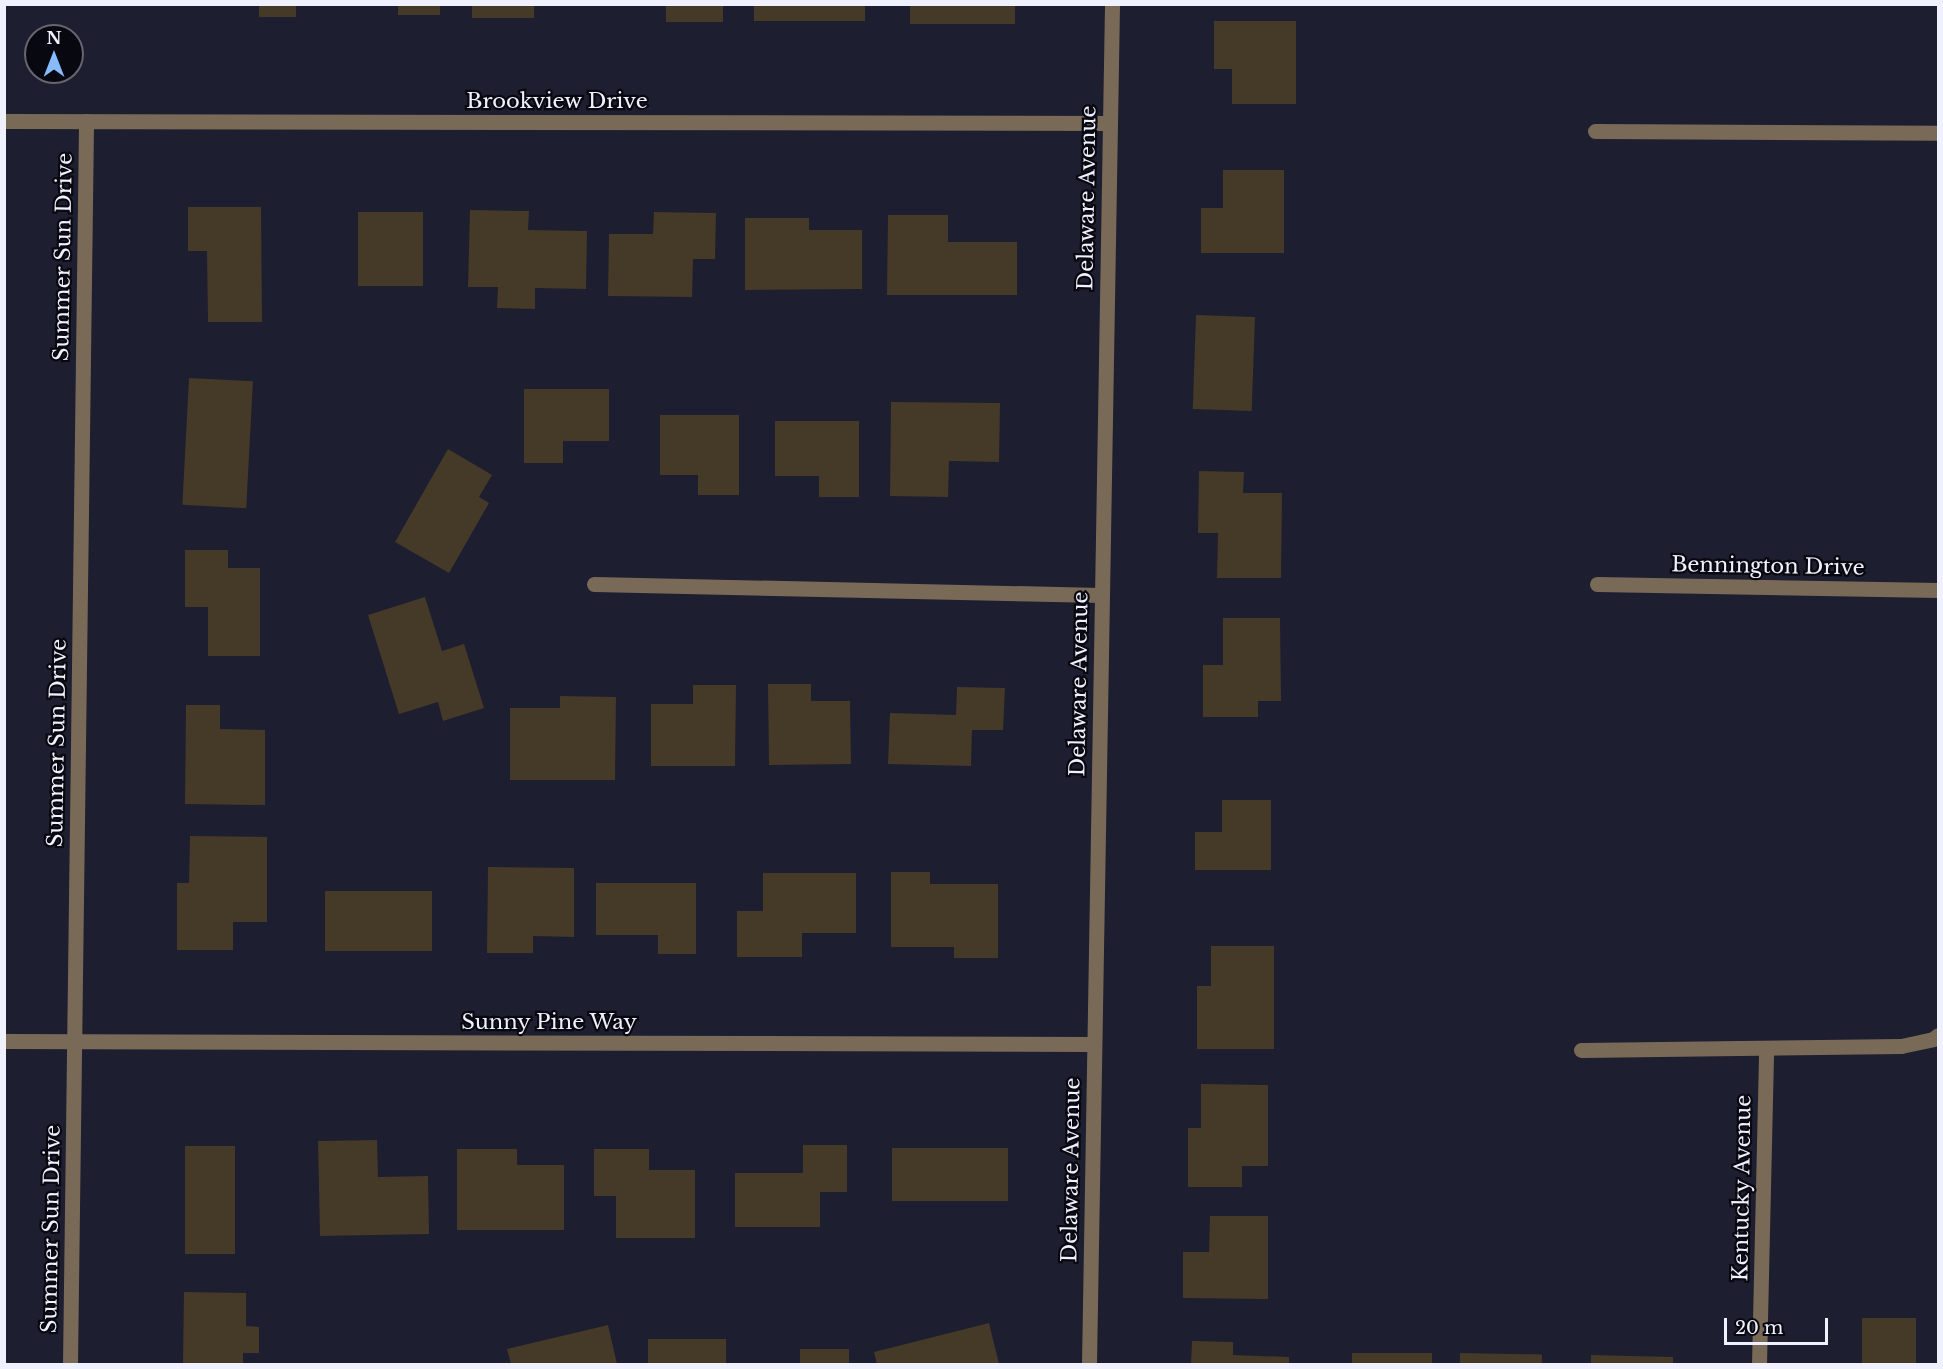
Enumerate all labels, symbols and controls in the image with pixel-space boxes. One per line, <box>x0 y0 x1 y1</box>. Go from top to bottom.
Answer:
north arrow <box>24 24 84 84</box>
text: N <box>46 28 62 48</box>
street label: Brookview Drive <box>466 88 648 114</box>
street label: Delaware Avenue <box>1073 105 1101 291</box>
street label: Summer Sun Drive <box>49 152 77 362</box>
street label: Bennington Drive <box>1671 552 1865 580</box>
street label: Delaware Avenue <box>1065 591 1093 777</box>
street label: Summer Sun Drive <box>43 638 71 848</box>
street label: Sunny Pine Way <box>460 1009 638 1035</box>
street label: Delaware Avenue <box>1057 1077 1085 1263</box>
street label: Kentucky Avenue <box>1728 1094 1756 1282</box>
street label: Summer Sun Drive <box>37 1124 65 1334</box>
scale bar <box>1727 1306 1830 1344</box>
text: 20 m <box>1735 1317 1783 1339</box>

